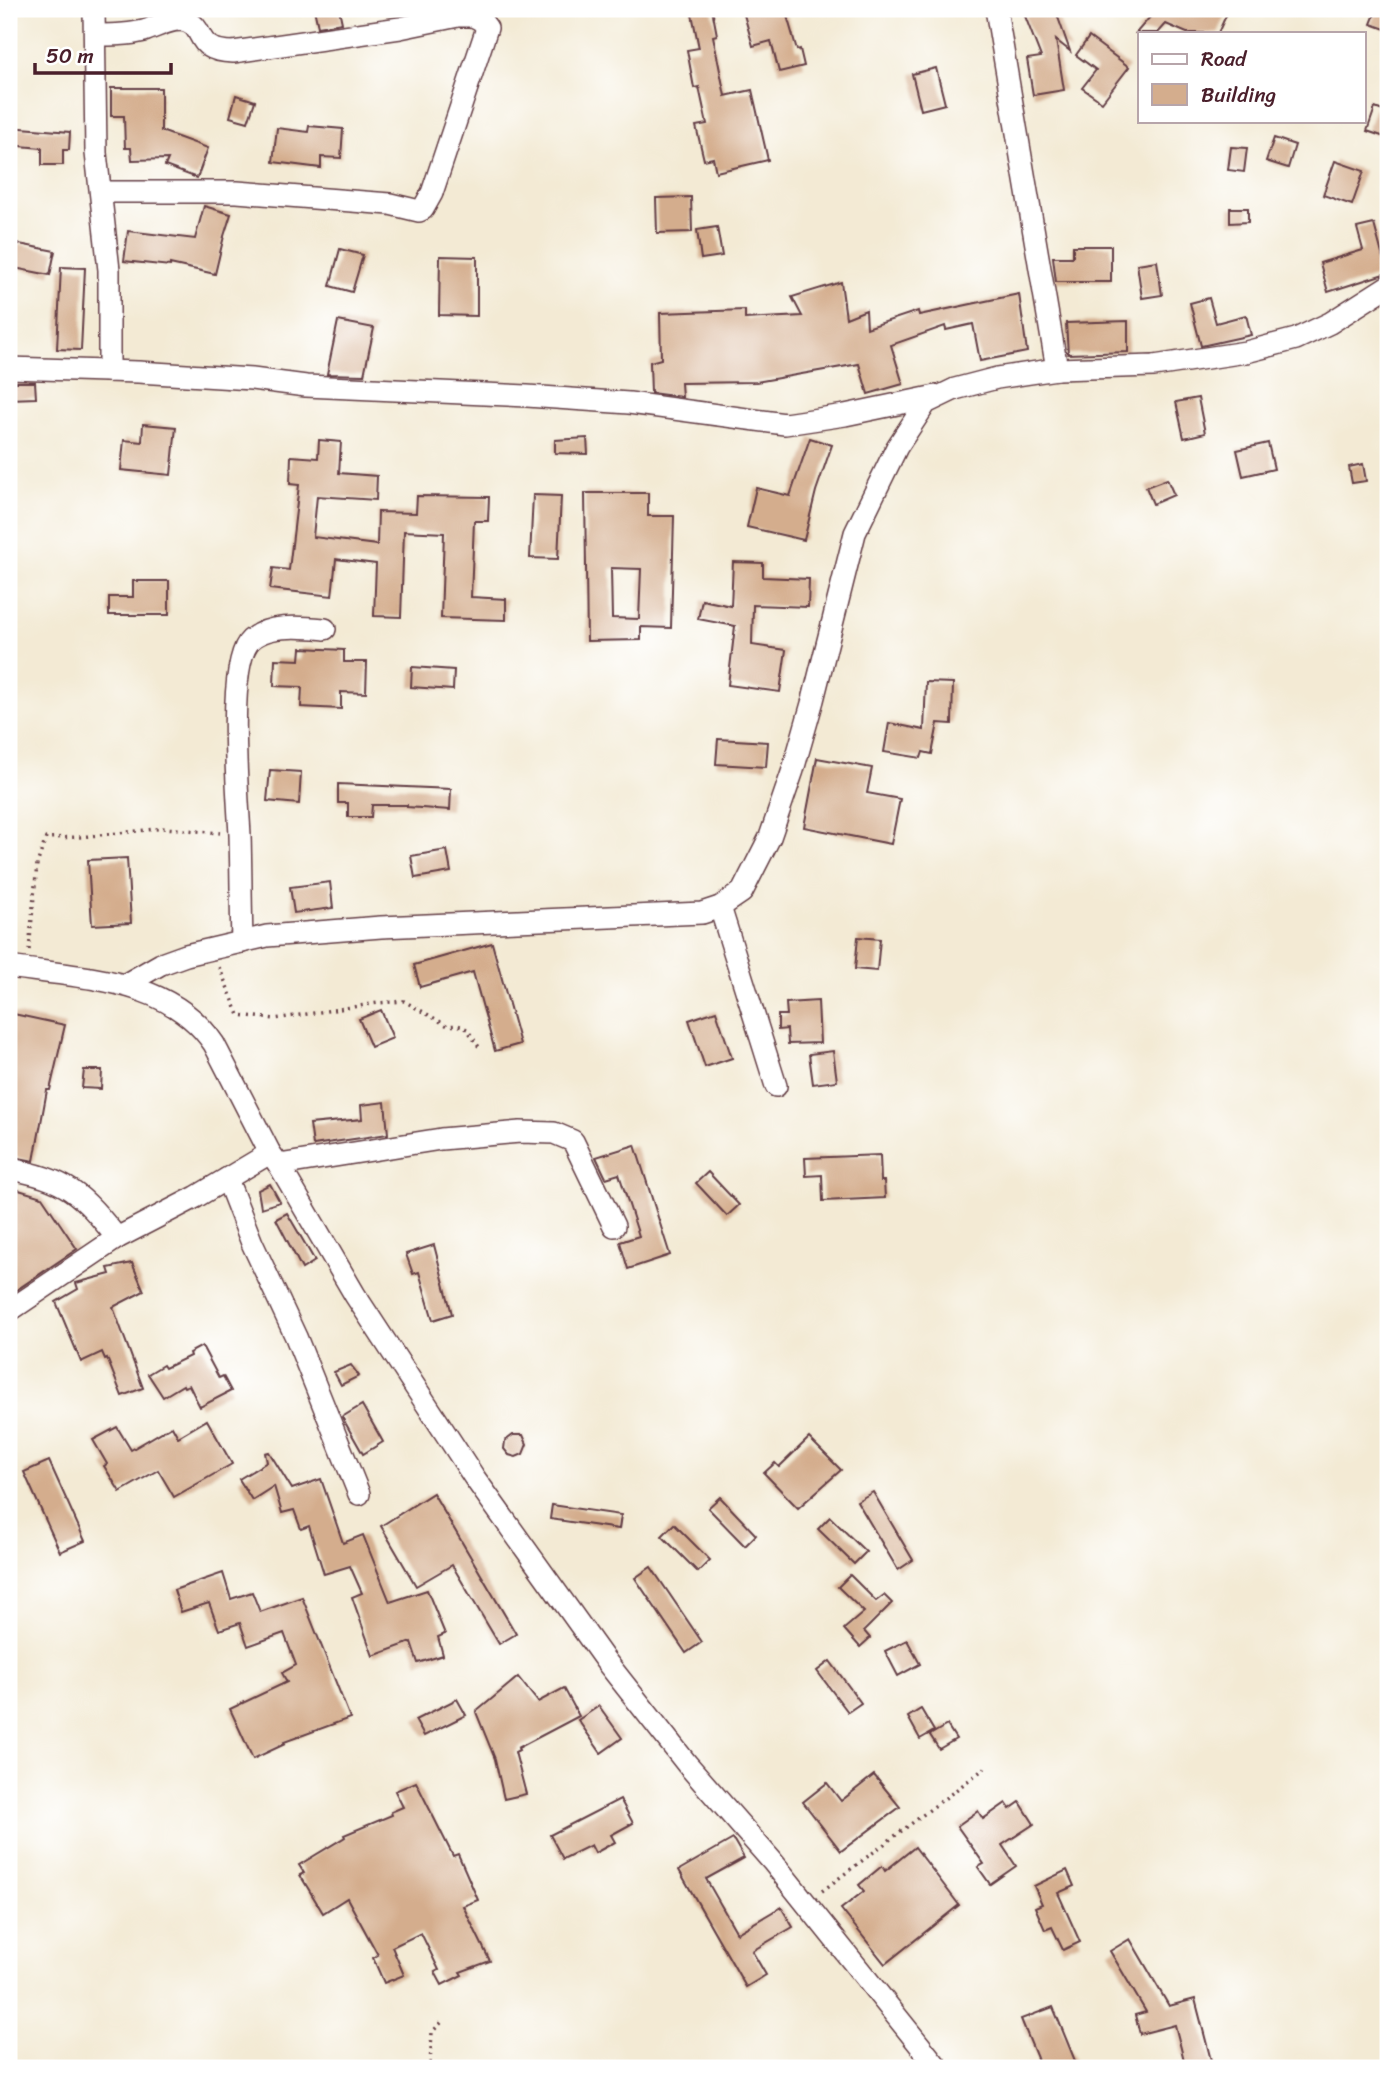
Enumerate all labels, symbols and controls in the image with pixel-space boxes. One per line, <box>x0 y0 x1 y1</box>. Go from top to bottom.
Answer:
scale bar <box>35 32 172 76</box>
legend <box>1138 32 1366 122</box>
text: 50 m <box>46 37 94 75</box>
text: Road <box>1201 40 1248 78</box>
text: Building <box>1201 76 1277 114</box>

